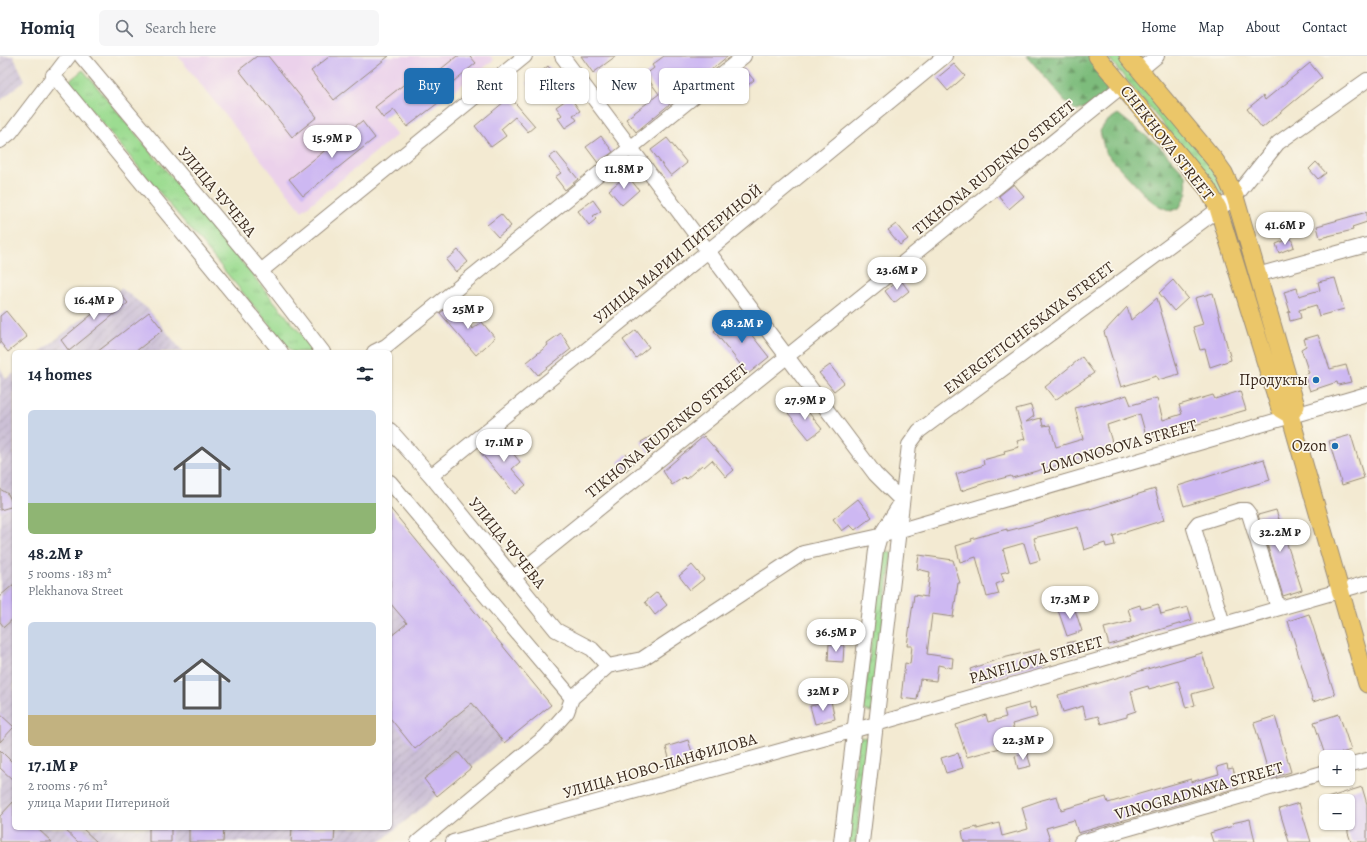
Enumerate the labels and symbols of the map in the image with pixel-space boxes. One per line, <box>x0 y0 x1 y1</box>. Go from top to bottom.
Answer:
street label: CHEKHOVA STREET <box>1115 81 1219 205</box>
street label: TIKHONA RUDENKO STREET <box>908 95 1080 240</box>
pin: 15.9M ₽ <box>295 125 369 159</box>
street label: УЛИЦА ЧУЧЕВА <box>173 142 262 242</box>
pin: 11.8M ₽ <box>587 156 661 190</box>
street label: УЛИЦА МАРИИ ПИТЕРИНОЙ <box>589 179 767 329</box>
pin: 41.6M ₽ <box>1248 212 1322 246</box>
street label: ENERGETICHESKAYA STREET <box>939 256 1119 399</box>
pin: 23.6M ₽ <box>860 257 934 291</box>
pin: 16.4M ₽ <box>57 287 131 321</box>
pin: 25M ₽ <box>440 296 496 330</box>
pin: 48.2M ₽ <box>705 310 779 344</box>
street label: TIKHONA RUDENKO STREET <box>581 358 753 503</box>
place label: Продукты <box>1239 369 1308 391</box>
marker: Продукты <box>1311 375 1321 385</box>
pin: 27.9M ₽ <box>768 387 842 421</box>
street label: LOMONOSOVA STREET <box>1038 414 1200 480</box>
pin: 17.1M ₽ <box>467 429 541 463</box>
place label: Ozon <box>1292 435 1327 457</box>
marker: Ozon <box>1330 441 1340 451</box>
street label: УЛИЦА ЧУЧЕВА <box>463 493 551 594</box>
pin: 32.2M ₽ <box>1243 519 1317 553</box>
pin: 17.3M ₽ <box>1033 586 1107 620</box>
pin: 36.5M ₽ <box>799 619 873 653</box>
street label: PANFILOVA STREET <box>967 630 1106 690</box>
pin: 32M ₽ <box>795 678 851 712</box>
pin: 22.3M ₽ <box>986 727 1060 761</box>
street label: УЛИЦА НОВО-ПАНФИЛОВА <box>561 728 760 804</box>
street label: VINOGRADNAYA STREET <box>1111 756 1286 826</box>

